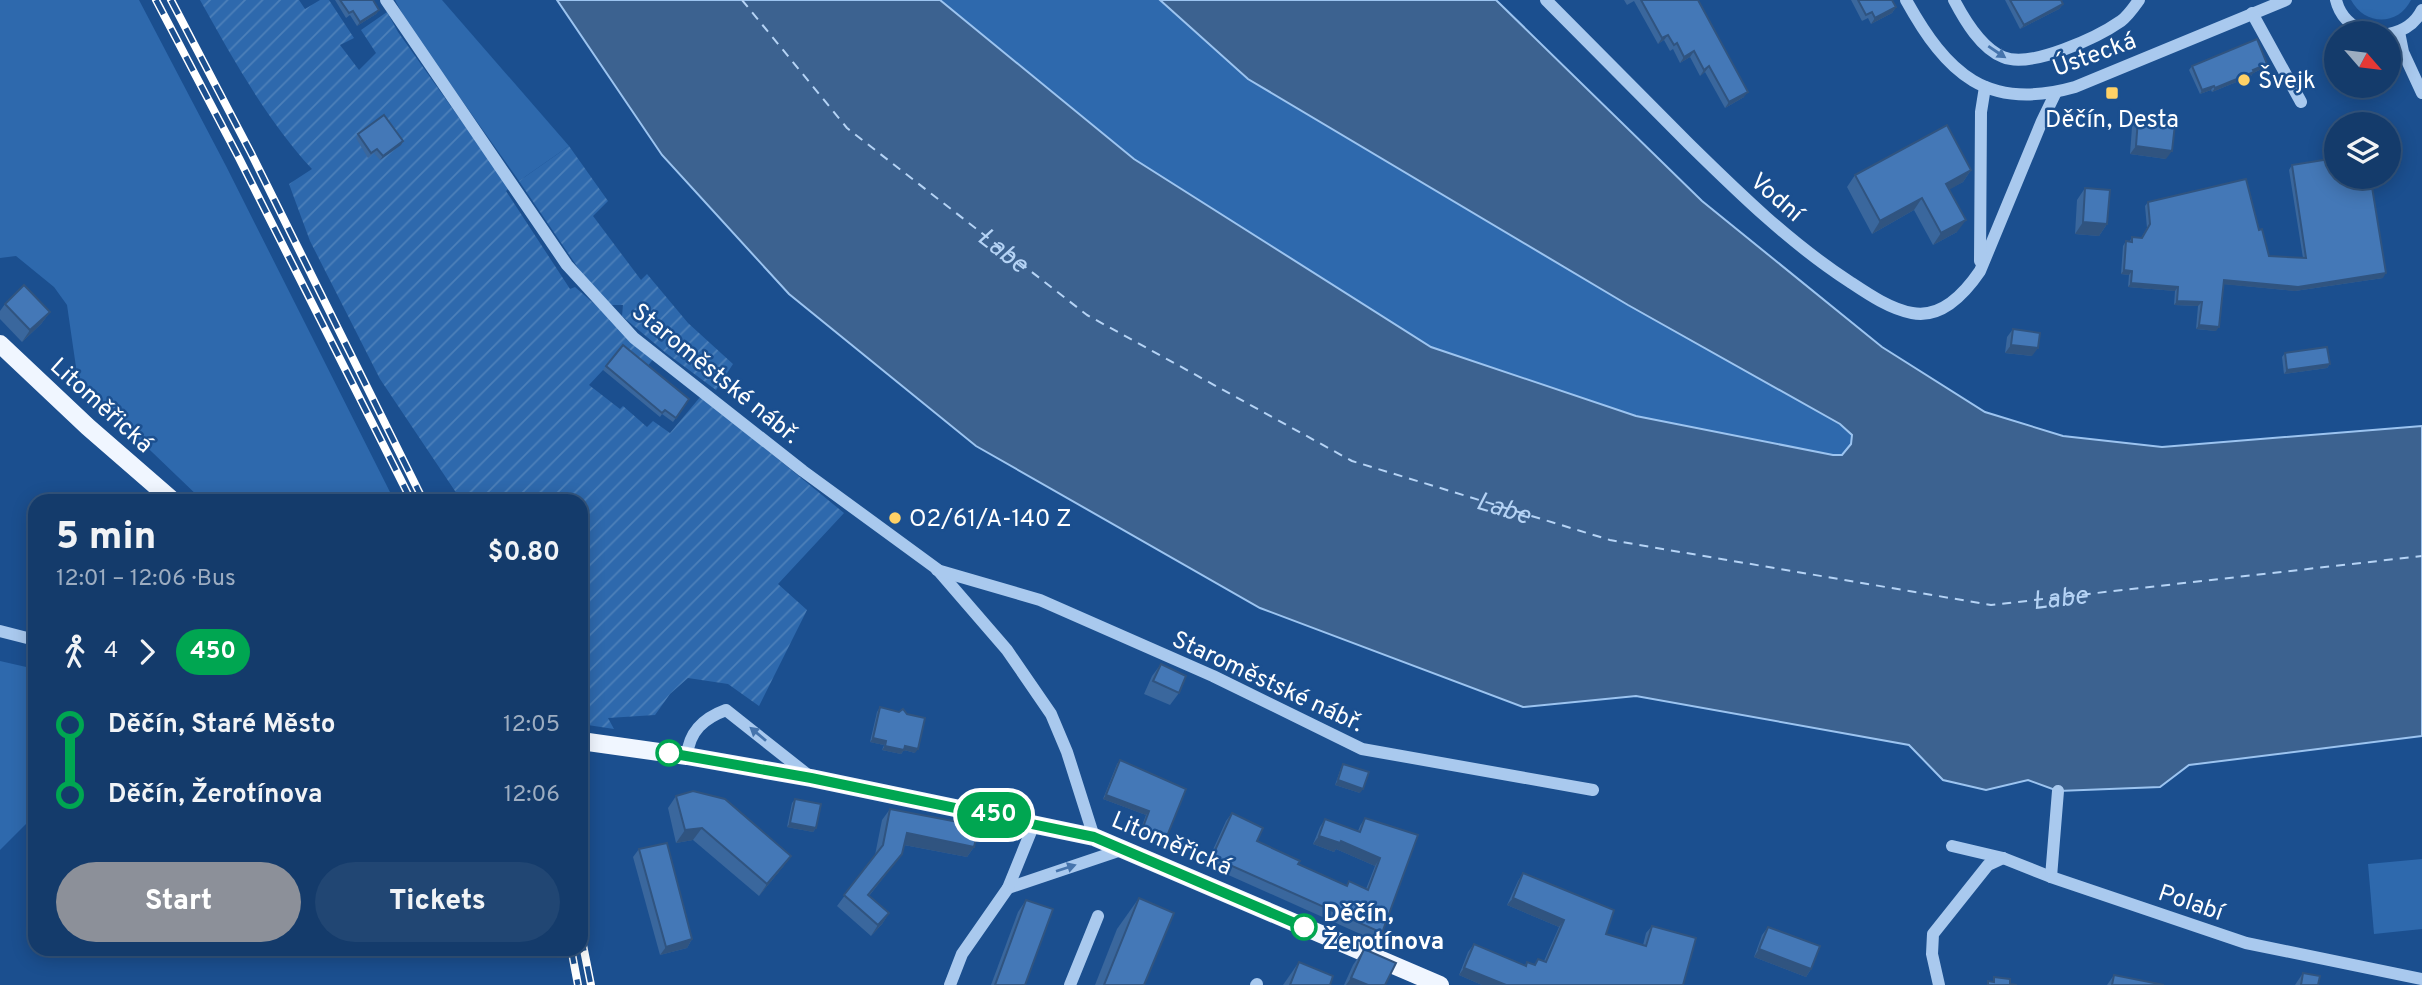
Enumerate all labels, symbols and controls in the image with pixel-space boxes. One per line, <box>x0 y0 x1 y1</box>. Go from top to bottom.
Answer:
north arrow <box>2324 21 2401 98</box>
map controls <box>2324 21 2401 189</box>
street label: Ústecká <box>2048 25 2141 85</box>
one-way arrow <box>1988 45 2006 59</box>
place label: Švejk <box>2258 65 2316 97</box>
marker: Švejk <box>2236 72 2252 88</box>
marker: Děčín, Desta <box>2104 85 2120 101</box>
place label: Děčín, Desta <box>2045 106 2179 136</box>
button: layers <box>2324 112 2401 189</box>
street label: Vodní <box>1743 167 1810 231</box>
water label: Labe <box>970 222 1034 282</box>
street label: Staroměstské nábř. <box>625 298 805 451</box>
street label: Litoměřická <box>43 352 158 461</box>
water label: Labe <box>1472 486 1535 534</box>
place label: O2/61/A-140 Z <box>909 505 1072 535</box>
marker: O2/61/A-140 Z <box>887 510 903 526</box>
text: 5 min <box>56 514 156 563</box>
text: $0.80 <box>488 537 560 570</box>
text: 12:01 – 12:06 · Bus <box>56 565 236 594</box>
water label: Labe <box>2031 580 2090 619</box>
street label: Staroměstské nábř. <box>1167 625 1368 740</box>
icon: walk <box>56 633 94 671</box>
icon: forward <box>128 633 166 671</box>
text: 4 <box>104 637 118 666</box>
text: 450 <box>190 637 236 667</box>
text: Děčín, Staré Město <box>108 709 335 742</box>
text: 12:05 <box>503 711 560 740</box>
one-way arrow <box>750 727 767 742</box>
unlabelled marker <box>656 740 682 766</box>
text: Děčín, Žerotínova <box>108 779 322 812</box>
text: 12:06 <box>504 781 560 810</box>
line badge: 450 <box>954 792 1034 838</box>
text: 450 <box>971 800 1017 830</box>
street label: Litoměřická <box>1106 806 1236 884</box>
button: Start <box>56 862 301 942</box>
button: Tickets <box>315 862 560 942</box>
one-way arrow <box>1056 862 1077 873</box>
street label: Polabí <box>2154 879 2229 930</box>
place label: Děčín, Žerotínova <box>1323 900 1444 958</box>
marker: Děčín, Žerotínova <box>1291 914 1317 940</box>

